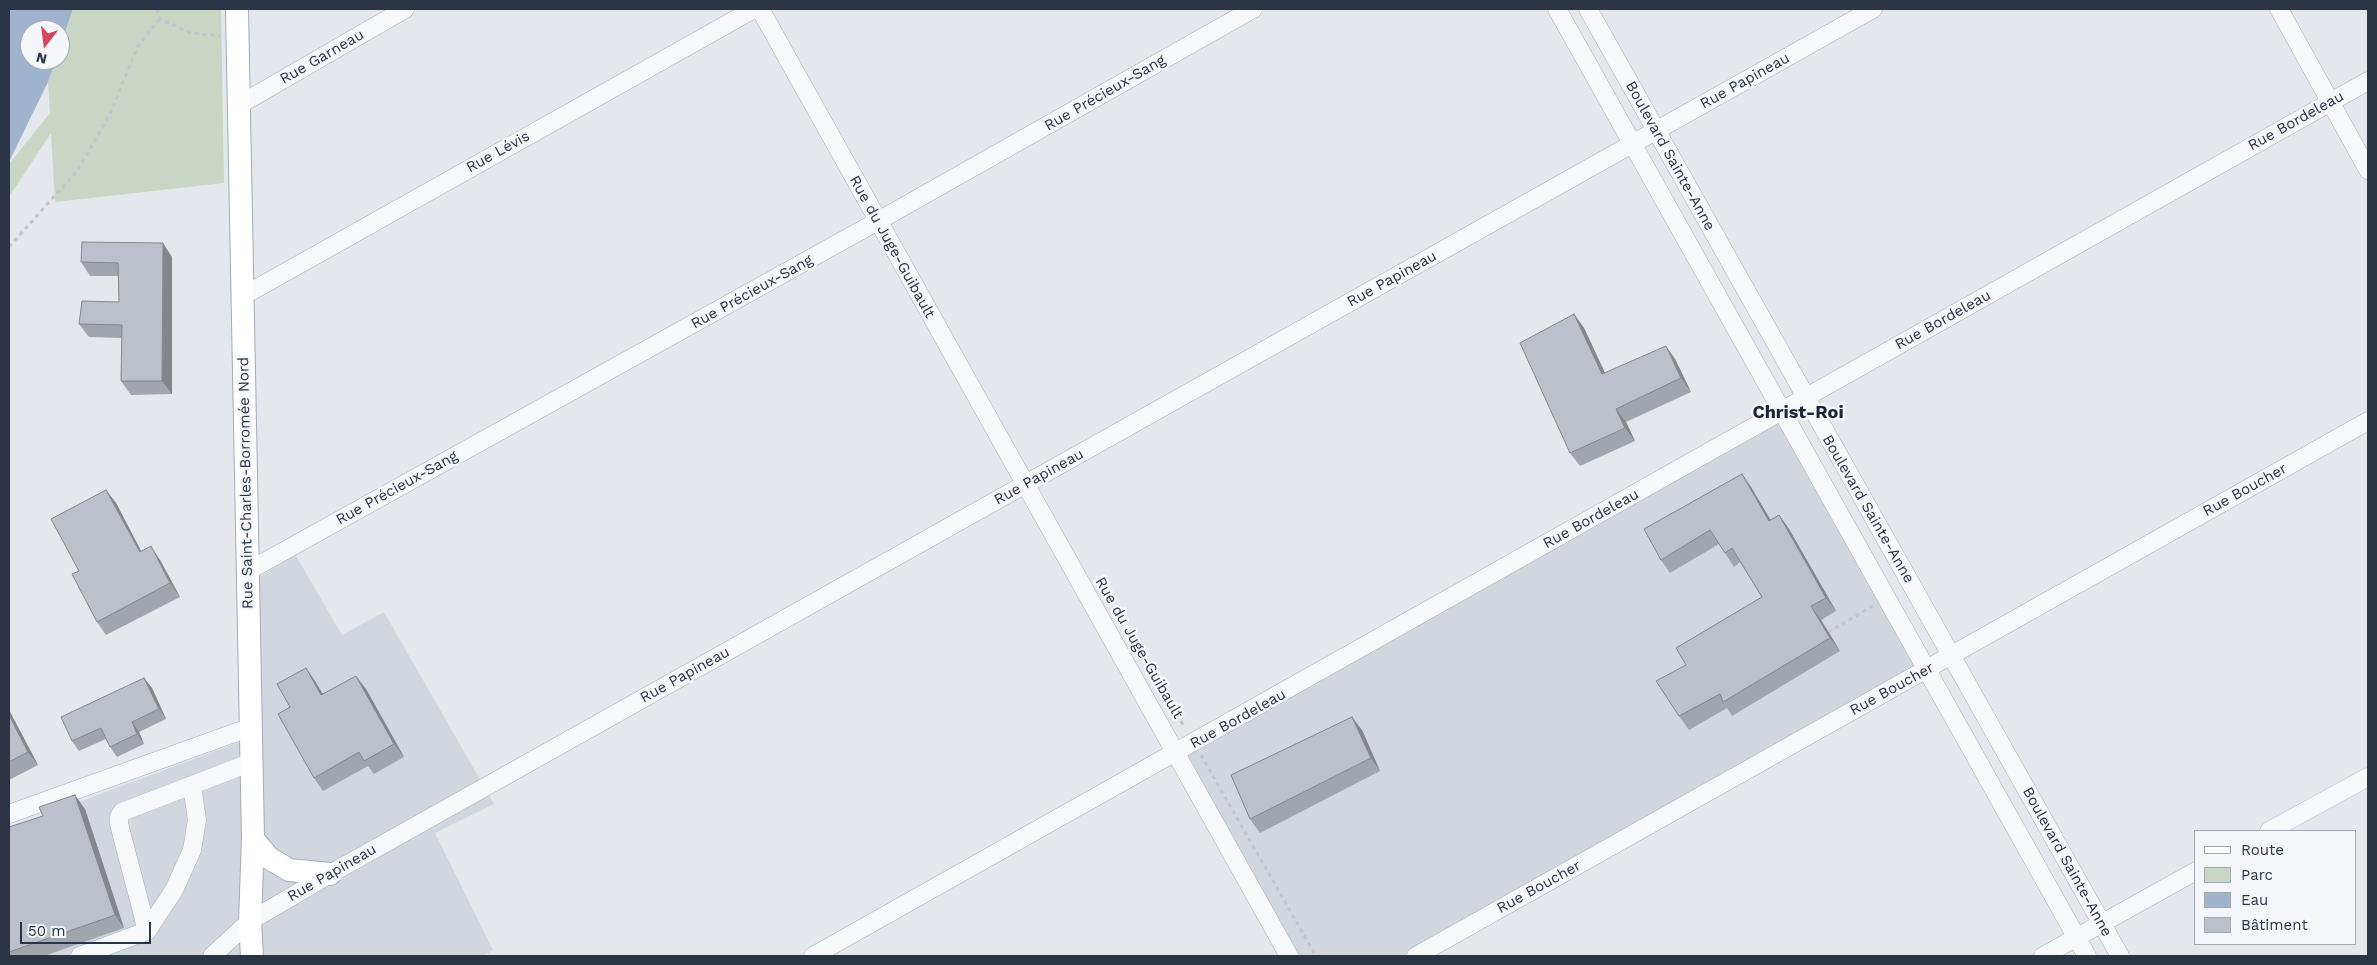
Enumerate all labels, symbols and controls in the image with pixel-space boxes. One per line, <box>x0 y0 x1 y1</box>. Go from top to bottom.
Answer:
north arrow <box>20 20 70 70</box>
street label: Rue Garneau <box>277 26 367 88</box>
text: N <box>34 49 48 68</box>
street label: Rue Papineau <box>1697 49 1793 113</box>
street label: Rue Précieux-Sang <box>1041 51 1169 135</box>
street label: Boulevard Sainte-Anne <box>1621 78 1719 234</box>
street label: Rue Bordeleau <box>2245 87 2347 155</box>
street label: Rue Lévis <box>463 127 533 177</box>
street label: Rue du Juge-Guibault <box>845 173 939 321</box>
street label: Rue Papineau <box>1344 247 1440 311</box>
street label: Rue Précieux-Sang <box>688 251 816 333</box>
street label: Rue Bordeleau <box>1892 286 1994 354</box>
street label: Rue Saint-Charles-Borromée Nord <box>235 357 257 609</box>
district label: Christ-Roi <box>1752 402 1844 424</box>
street label: Boulevard Sainte-Anne <box>1818 432 1918 586</box>
street label: Rue Papineau <box>991 445 1087 509</box>
street label: Rue Précieux-Sang <box>333 447 461 529</box>
street label: Rue Boucher <box>2200 460 2290 520</box>
street label: Rue Bordeleau <box>1540 485 1642 553</box>
street label: Rue du Juge-Guibault <box>1091 574 1187 722</box>
street label: Rue Papineau <box>637 643 733 707</box>
street label: Rue Boucher <box>1847 659 1937 719</box>
street label: Rue Bordeleau <box>1187 685 1289 753</box>
street label: Boulevard Sainte-Anne <box>2018 784 2116 940</box>
legend <box>2194 830 2357 945</box>
street label: Rue Papineau <box>284 840 380 906</box>
text: Route <box>2241 841 2284 859</box>
street label: Rue Boucher <box>1494 857 1584 917</box>
text: Parc <box>2241 866 2273 884</box>
text: Eau <box>2241 891 2268 909</box>
scale bar <box>22 912 154 944</box>
text: Bâtiment <box>2241 916 2308 934</box>
text: 50 m <box>28 922 65 940</box>

